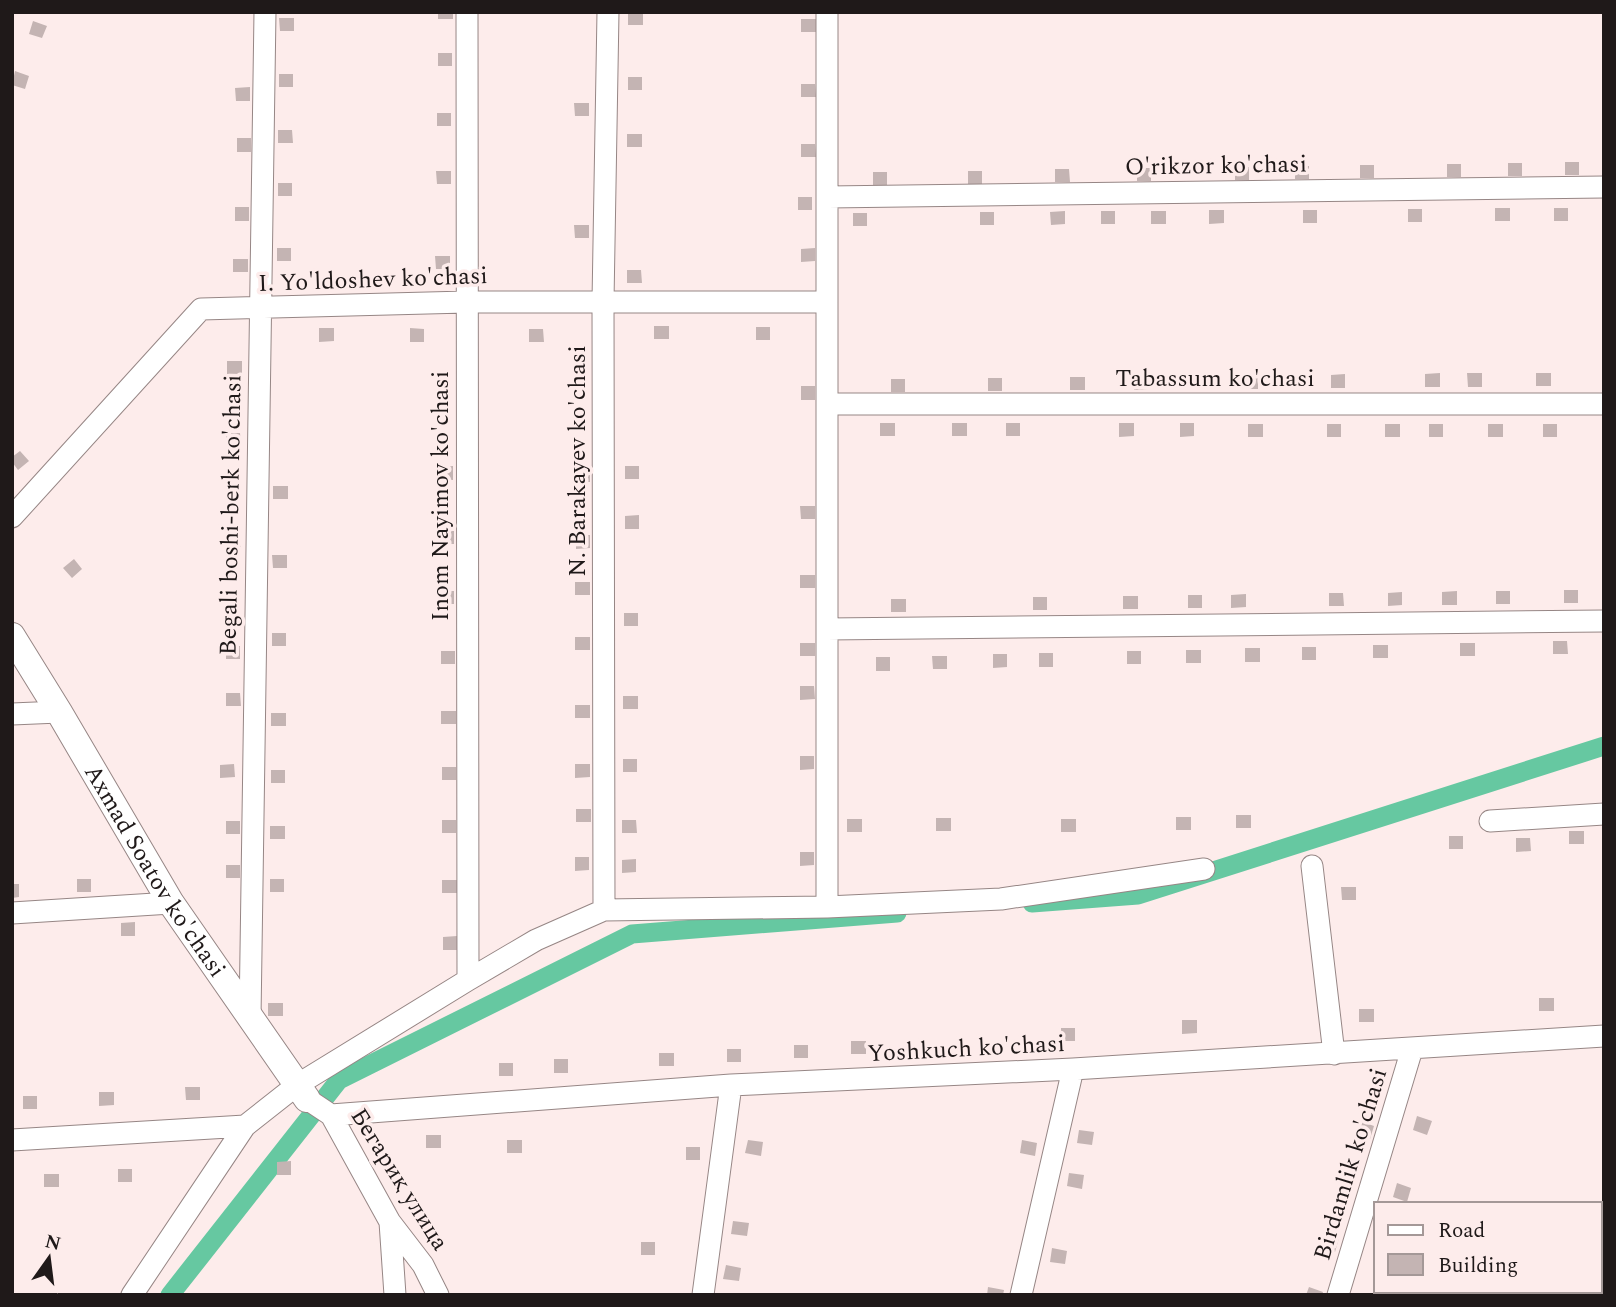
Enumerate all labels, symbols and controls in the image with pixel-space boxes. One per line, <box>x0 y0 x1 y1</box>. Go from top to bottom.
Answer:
street label: O'rikzor ko'chasi <box>1125 146 1307 186</box>
street label: I. Yo'ldoshev ko'chasi <box>258 258 488 302</box>
street label: N. Barakayev ko'chasi <box>560 345 596 577</box>
street label: Tabassum ko'chasi <box>1115 361 1315 397</box>
street label: Inom Nayimov ko'chasi <box>423 371 459 621</box>
street label: Begali boshi-berk ko'chasi <box>211 374 251 656</box>
street label: Axmad Soatov ko'chasi <box>75 758 234 985</box>
street label: Yoshkuch ko'chasi <box>866 1026 1066 1072</box>
street label: Birdamlik ko'chasi <box>1305 1064 1397 1265</box>
street label: Бегариқ улица <box>341 1101 458 1258</box>
legend <box>1374 1202 1602 1293</box>
text: Road <box>1438 1215 1485 1247</box>
north arrow <box>14 1223 84 1293</box>
text: N <box>42 1227 64 1259</box>
text: Building <box>1438 1250 1518 1282</box>

